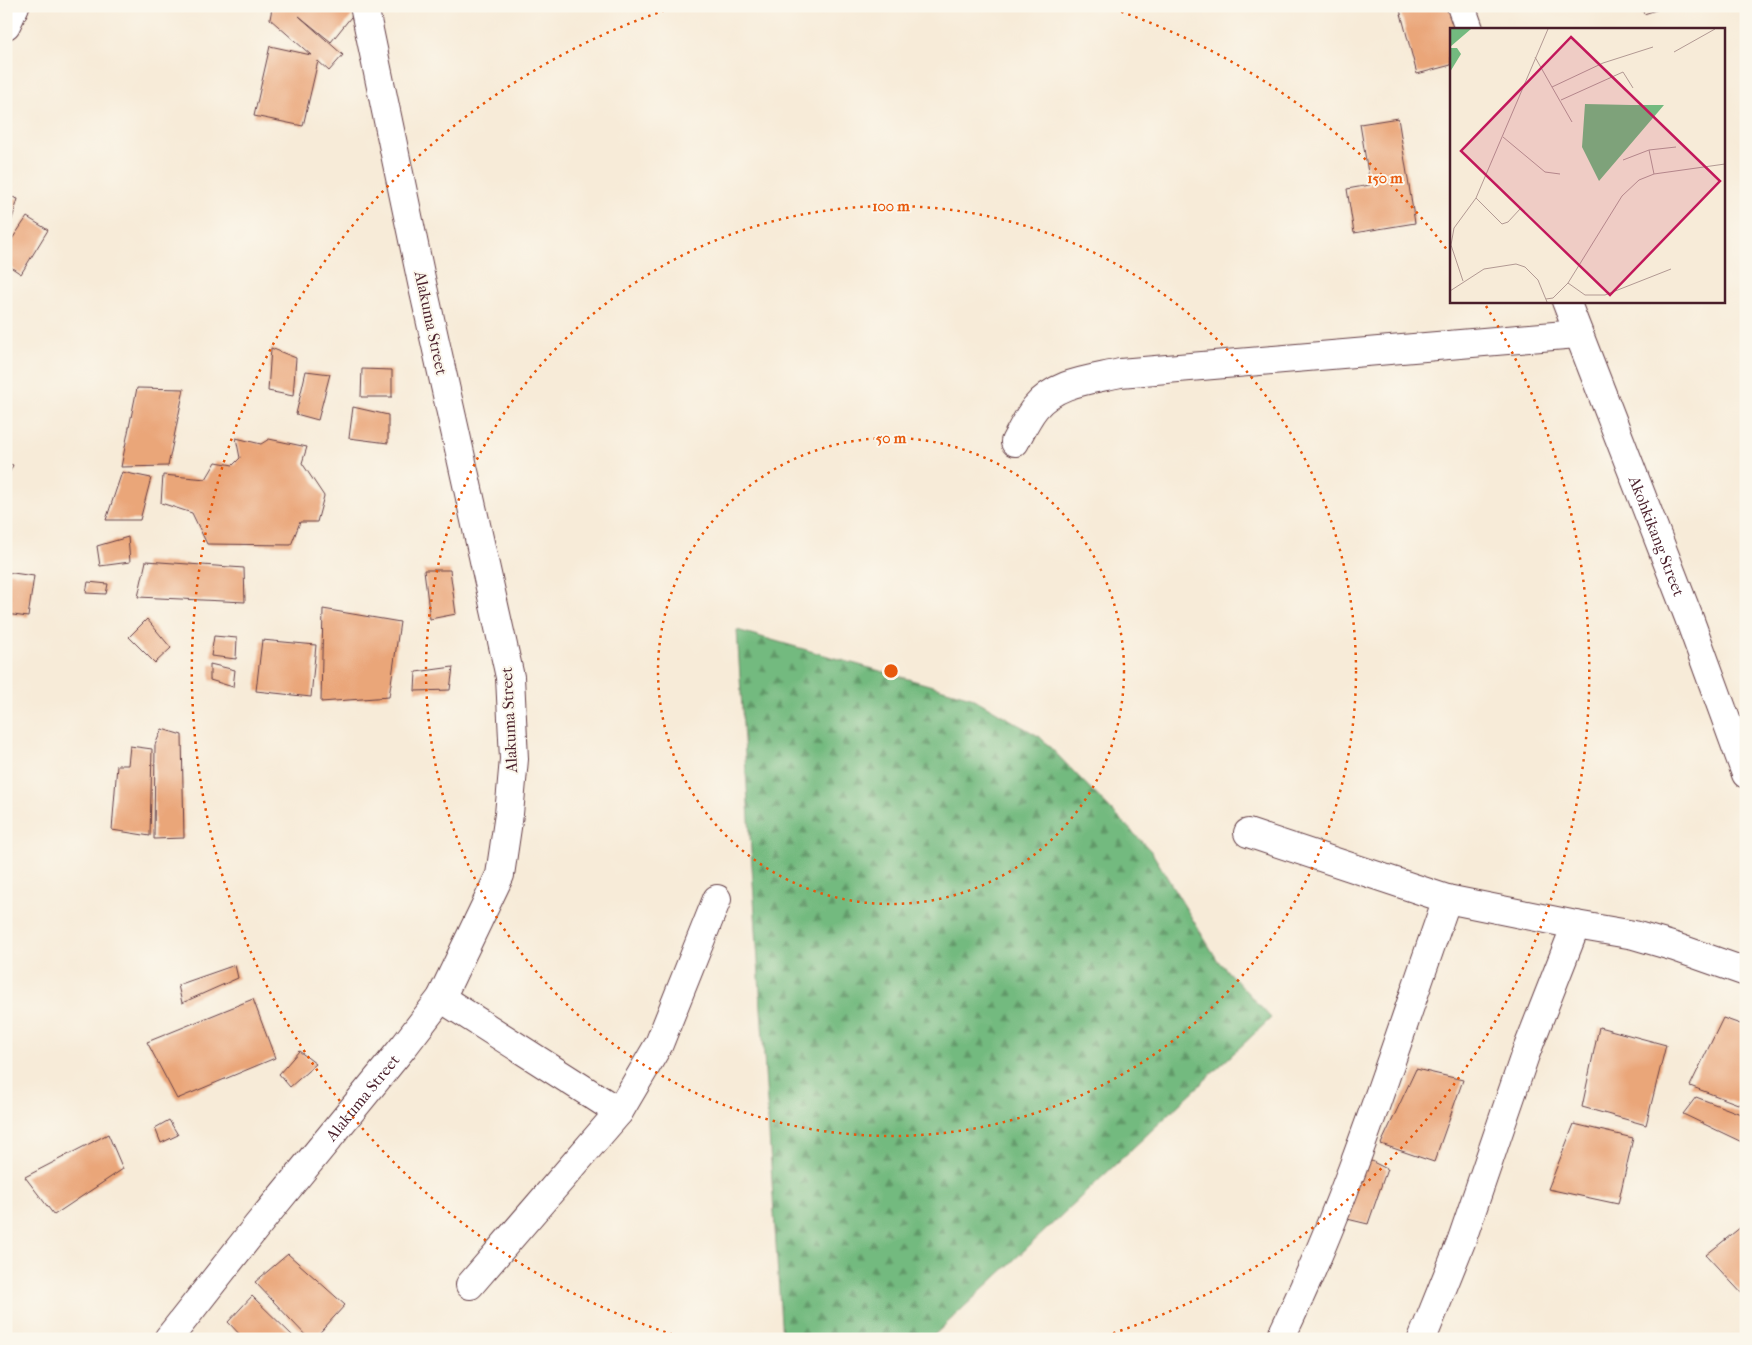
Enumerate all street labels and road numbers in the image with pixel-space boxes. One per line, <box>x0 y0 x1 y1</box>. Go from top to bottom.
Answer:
street label: Alakuma Street <box>410 268 451 377</box>
street label: Akohkikang Street <box>1625 472 1689 599</box>
street label: Alakuma Street <box>497 666 521 774</box>
street label: Alakuma Street <box>321 1050 403 1145</box>

